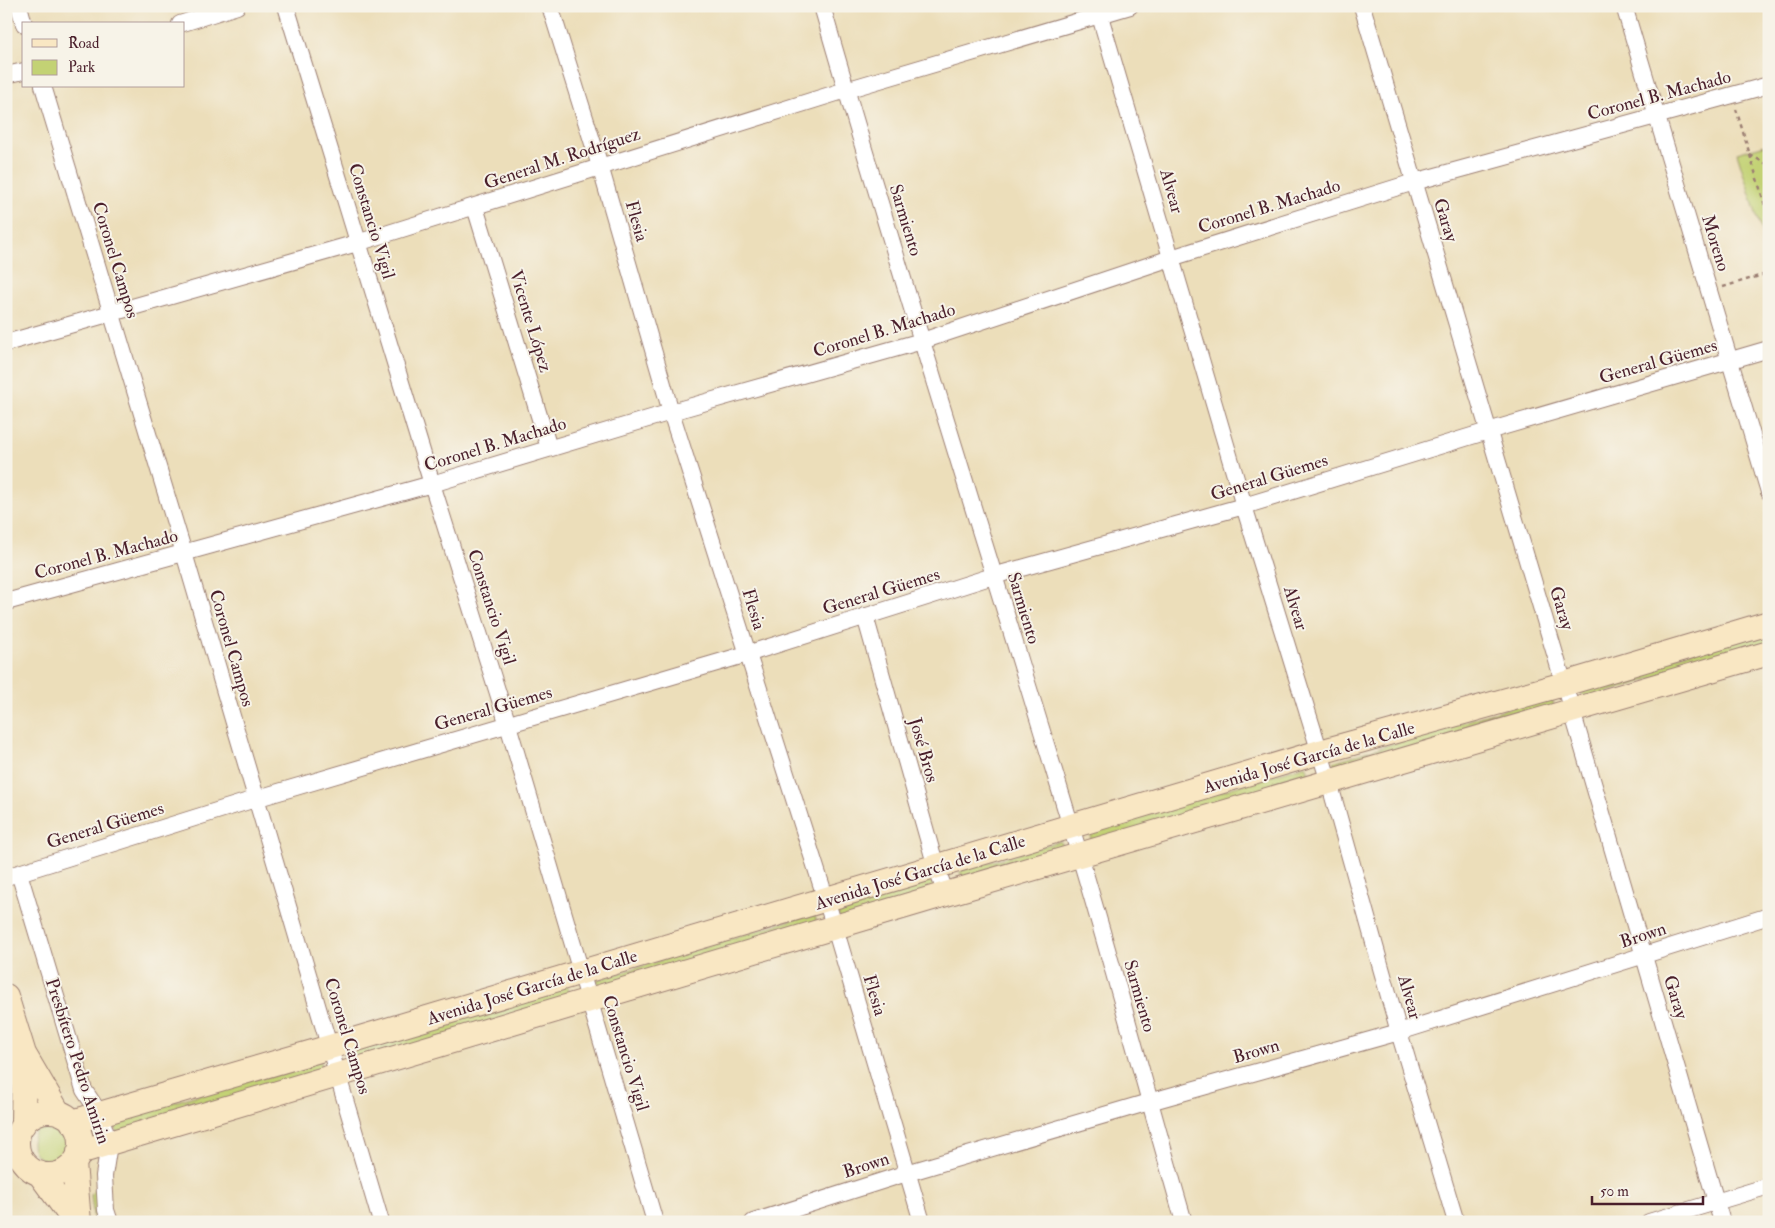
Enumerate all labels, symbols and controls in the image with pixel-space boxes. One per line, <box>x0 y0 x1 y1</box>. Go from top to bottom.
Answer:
legend <box>22 22 185 88</box>
text: Road <box>68 34 100 53</box>
text: Park <box>68 58 95 77</box>
street label: Coronel B. Machado <box>1585 65 1734 126</box>
street label: General M. Rodríguez <box>481 122 643 195</box>
street label: Constancio Vigil <box>343 160 400 282</box>
street label: Alvear <box>1154 165 1189 216</box>
street label: Coronel B. Machado <box>1195 174 1343 239</box>
street label: Sarmiento <box>884 181 927 259</box>
street label: Garay <box>1428 196 1463 246</box>
street label: Flesia <box>620 198 653 245</box>
street label: Coronel Campos <box>87 199 144 321</box>
street label: Moreno <box>1696 212 1735 274</box>
street label: Vicente López <box>504 267 557 375</box>
street label: Coronel B. Machado <box>810 298 958 363</box>
street label: General Güemes <box>1597 334 1720 389</box>
street label: Coronel B. Machado <box>421 412 569 477</box>
street label: General Güemes <box>1208 449 1331 506</box>
street label: Coronel B. Machado <box>32 524 181 585</box>
street label: Constancio Vigil <box>462 547 521 668</box>
street label: General Güemes <box>820 563 943 620</box>
street label: Sarmiento <box>1002 569 1045 647</box>
street label: Alvear <box>1278 582 1313 633</box>
street label: Garay <box>1544 584 1579 634</box>
street label: Flesia <box>736 586 771 633</box>
street label: Coronel Campos <box>204 587 259 709</box>
street label: General Güemes <box>432 681 555 736</box>
street label: José Bros <box>903 714 944 785</box>
street label: Avenida José García de la Calle <box>1200 716 1418 799</box>
street label: General Güemes <box>44 797 167 854</box>
street label: Avenida José García de la Calle <box>811 829 1029 916</box>
street label: Brown <box>1617 917 1669 954</box>
street label: Avenida José García de la Calle <box>423 944 641 1031</box>
street label: Sarmiento <box>1118 957 1161 1035</box>
street label: Alvear <box>1392 971 1427 1022</box>
street label: Flesia <box>857 972 892 1019</box>
street label: Garay <box>1658 973 1693 1023</box>
street label: Presbítero Pedro Amirin <box>40 975 115 1147</box>
street label: Coronel Campos <box>319 975 376 1097</box>
street label: Constancio Vigil <box>597 992 654 1114</box>
street label: Brown <box>1230 1034 1282 1069</box>
street label: Brown <box>840 1147 892 1184</box>
scale bar <box>1592 1173 1704 1205</box>
text: 50 m <box>1600 1182 1629 1201</box>

